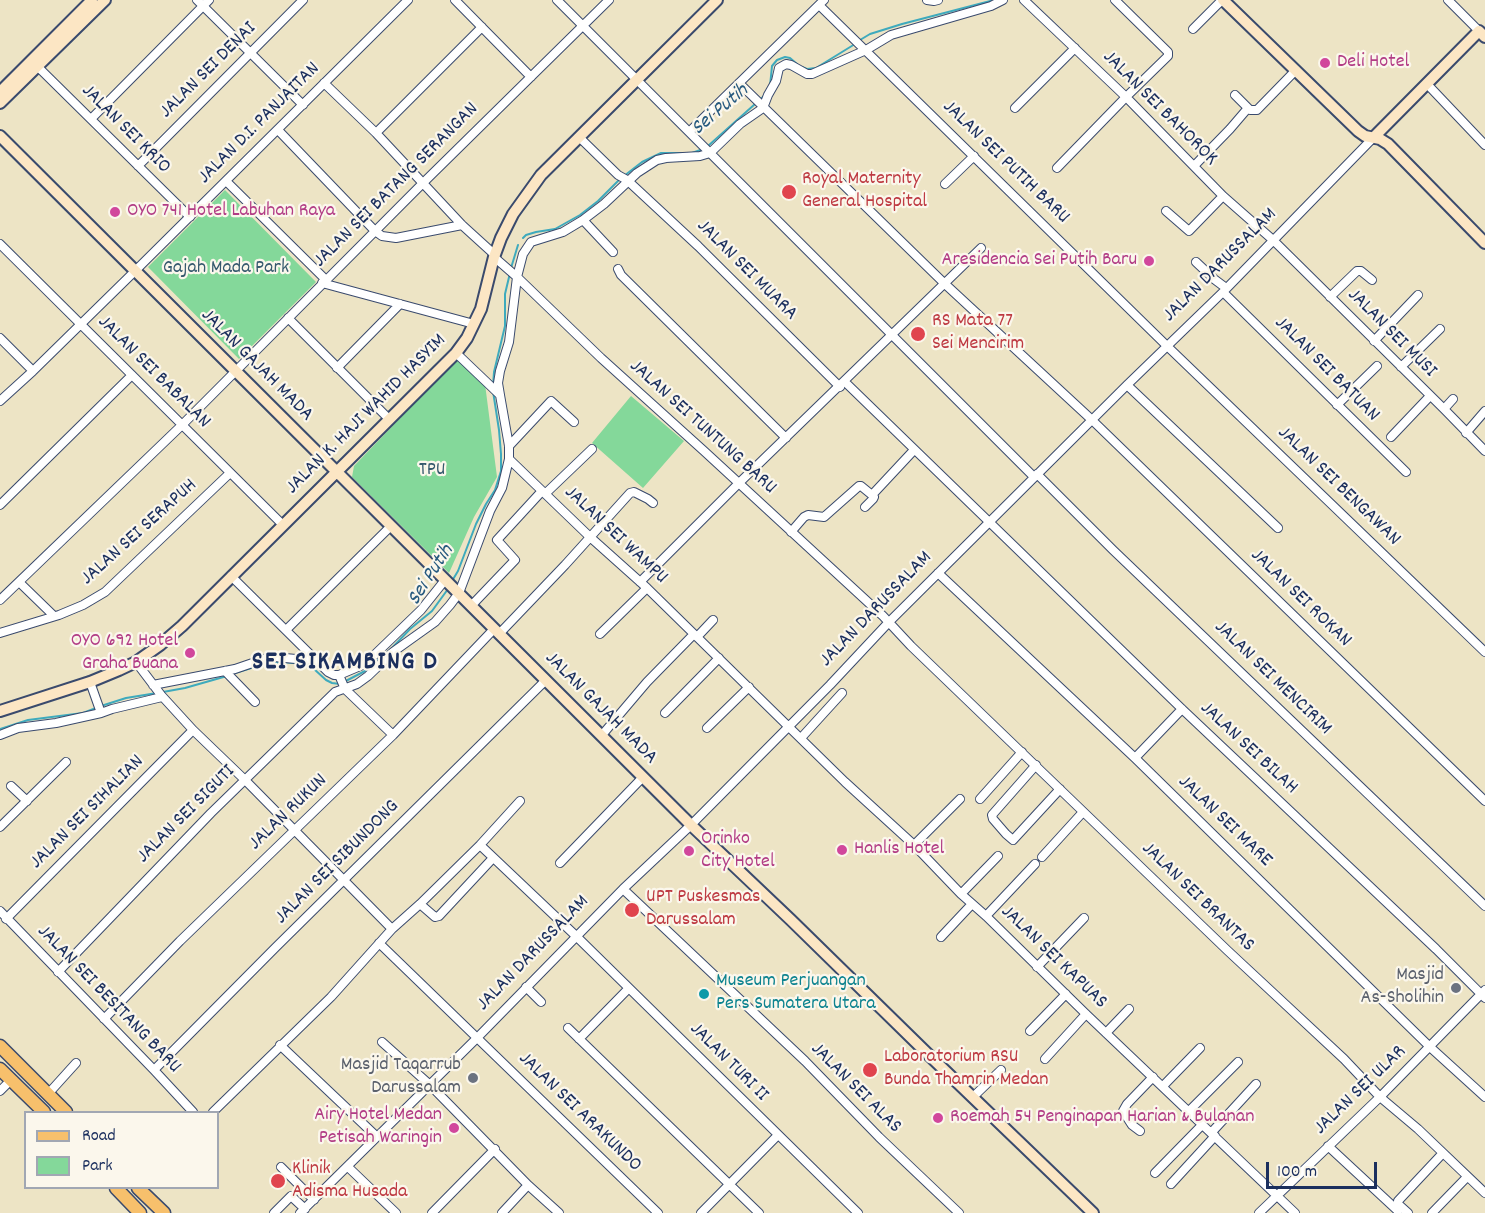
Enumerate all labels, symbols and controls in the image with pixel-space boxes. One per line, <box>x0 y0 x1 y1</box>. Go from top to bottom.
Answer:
street label: JALAN SEI DENAI <box>156 18 262 124</box>
street label: JALAN SEI BAHOROK <box>1096 46 1222 172</box>
place label: Deli Hotel <box>1337 51 1409 75</box>
marker: Deli Hotel <box>1318 56 1332 70</box>
street label: JALAN D.I. PANJAITAN <box>194 58 326 190</box>
street label: JALAN SEI KRIO <box>75 80 175 180</box>
water label: Sei Putih <box>687 80 755 142</box>
street label: JALAN SEI PUTIH BARU <box>936 96 1074 230</box>
street label: JALAN SEI BATANG SERANGAN <box>309 98 485 274</box>
place label: Royal Maternity General Hospital <box>802 168 927 215</box>
marker: Royal Maternity General Hospital <box>780 183 798 201</box>
place label: OYO 741 Hotel Labuhan Raya <box>127 200 335 224</box>
street label: JALAN DARUSSALAM <box>1159 204 1283 328</box>
marker: OYO 741 Hotel Labuhan Raya <box>108 205 122 219</box>
street label: JALAN SEI MUARA <box>690 215 802 327</box>
place label: Aresidencia Sei Putih Baru <box>941 249 1137 273</box>
marker: Aresidencia Sei Putih Baru <box>1142 254 1156 268</box>
park label: Gajah Mada Park <box>163 257 289 281</box>
street label: JALAN SEI MUSI <box>1341 284 1441 384</box>
street label: JALAN GAJAH MADA <box>195 305 317 427</box>
place label: RS Mata 77 Sei Mencirim <box>932 310 1024 357</box>
street label: JALAN SEI BABALAN <box>91 311 215 435</box>
street label: JALAN SEI BATUAN <box>1268 312 1384 428</box>
marker: RS Mata 77 Sei Mencirim <box>909 325 927 343</box>
street label: JALAN K. HAJI WAHID HASYIM <box>282 330 452 500</box>
street label: JALAN SEI TUNTUNG BARU <box>623 356 781 500</box>
street label: JALAN SEI BENGAWAN <box>1271 422 1405 552</box>
park label: TPU <box>419 459 445 483</box>
street label: JALAN SEI SERAPUH <box>77 475 203 591</box>
street label: JALAN SEI WAMPU <box>558 482 672 590</box>
water label: Sei Putih <box>403 541 461 611</box>
street label: JALAN SEI ROKAN <box>1244 545 1356 653</box>
street label: JALAN DARUSSALAM <box>816 547 938 673</box>
street label: JALAN SEI MENCIRIM <box>1208 617 1336 741</box>
place label: OYO 692 Hotel Graha Buana <box>71 630 178 677</box>
marker: OYO 692 Hotel Graha Buana <box>183 646 197 660</box>
district label: SEI SIKAMBING D <box>252 648 438 680</box>
street label: JALAN GAJAH MADA <box>539 648 661 770</box>
street label: JALAN SEI BILAH <box>1194 697 1302 801</box>
street label: JALAN SEI SIHALIAN <box>26 751 150 875</box>
street label: JALAN SEI SIGUTI <box>133 761 241 869</box>
street label: JALAN RUKUN <box>245 770 333 856</box>
street label: JALAN SEI MARE <box>1172 771 1276 873</box>
street label: JALAN SEI SIBUNDONG <box>271 796 405 930</box>
place label: Orinko City Hotel <box>701 828 775 875</box>
place label: Hanlis Hotel <box>854 838 944 862</box>
street label: JALAN SEI BRANTAS <box>1135 838 1259 958</box>
marker: Hanlis Hotel <box>835 843 849 857</box>
marker: Orinko City Hotel <box>682 844 696 858</box>
place label: UPT Puskesmas Darussalam <box>646 886 760 933</box>
street label: JALAN DARUSSALAM <box>473 891 595 1017</box>
marker: UPT Puskesmas Darussalam <box>623 901 641 919</box>
street label: JALAN SEI KAPUAS <box>995 901 1111 1015</box>
street label: JALAN SEI BESITANG BARU <box>31 921 185 1079</box>
place label: Masjid As-Sholihin <box>1360 964 1444 1011</box>
place label: Museum Perjuangan Pers Sumatera Utara <box>716 970 876 1017</box>
marker: Masjid As-Sholihin <box>1449 981 1463 995</box>
marker: Museum Perjuangan Pers Sumatera Utara <box>697 987 711 1001</box>
street label: JALAN TURI II <box>683 1018 773 1108</box>
street label: JALAN SEI ALAS <box>804 1038 906 1140</box>
street label: JALAN SEI ULAR <box>1310 1041 1412 1141</box>
place label: Laboratorium RSU Bunda Thamrin Medan <box>884 1046 1048 1093</box>
street label: JALAN SEI ARAKUNDO <box>512 1048 646 1178</box>
place label: Masjid Taqarrub Darussalam <box>341 1054 461 1101</box>
marker: Laboratorium RSU Bunda Thamrin Medan <box>861 1061 879 1079</box>
marker: Masjid Taqarrub Darussalam <box>466 1071 480 1085</box>
place label: Airy Hotel Medan Petisah Waringin <box>314 1104 442 1151</box>
place label: Roemah 54 Penginapan Harian & Bulanan <box>950 1106 1254 1130</box>
legend <box>24 1111 219 1189</box>
marker: Roemah 54 Penginapan Harian & Bulanan <box>931 1111 945 1125</box>
marker: Airy Hotel Medan Petisah Waringin <box>447 1121 461 1135</box>
text: Road <box>82 1124 116 1149</box>
scale bar <box>1269 1150 1380 1188</box>
text: Park <box>82 1154 113 1179</box>
place label: Klinik Adisma Husada <box>292 1158 407 1205</box>
text: 100 m <box>1277 1160 1317 1185</box>
marker: Klinik Adisma Husada <box>269 1172 287 1190</box>

